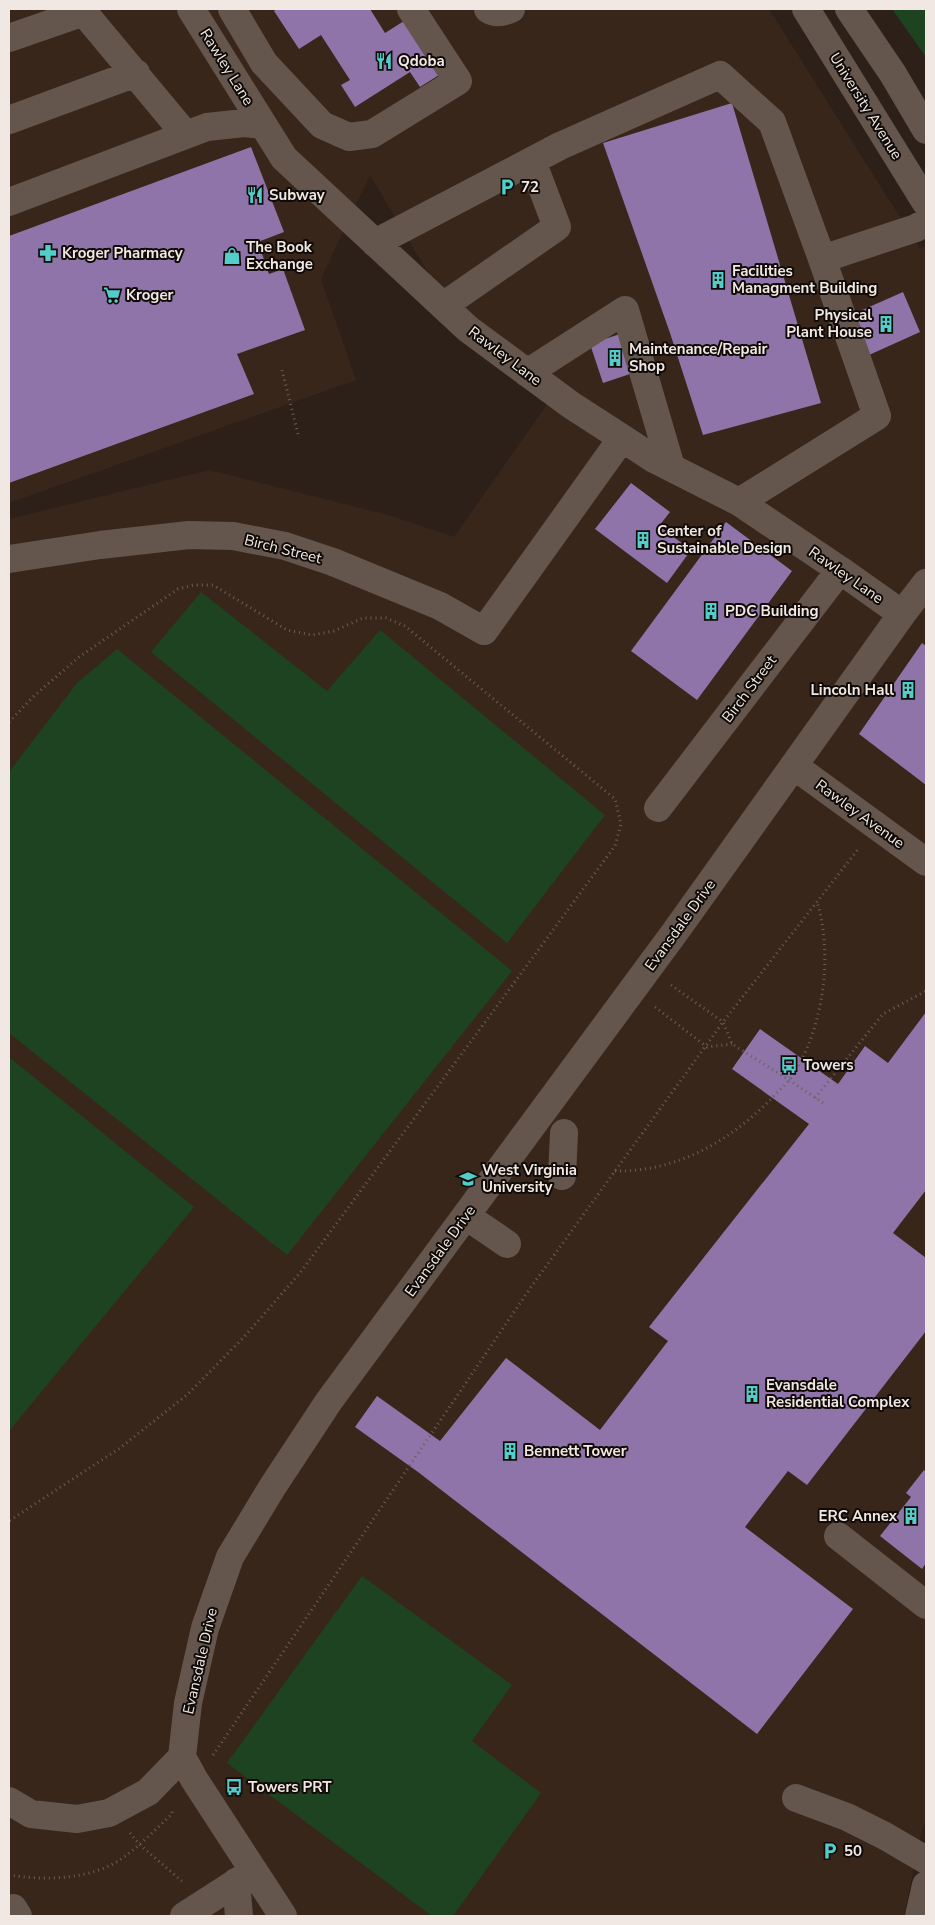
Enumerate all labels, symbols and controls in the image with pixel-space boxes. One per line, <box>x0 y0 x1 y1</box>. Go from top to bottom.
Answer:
street label: Rawley Lane <box>195 25 259 109</box>
street label: University Avenue <box>825 49 907 163</box>
restaurant icon: Qdoba <box>374 51 394 71</box>
place label: Qdoba <box>398 51 445 71</box>
parking icon: 72 <box>497 177 517 197</box>
place label: 72 <box>521 177 539 197</box>
restaurant icon: Subway <box>245 185 265 205</box>
place label: Subway <box>269 185 325 205</box>
place label: The Book Exchange <box>246 237 313 274</box>
pharmacy icon: Kroger Pharmacy <box>38 243 58 263</box>
place label: Kroger Pharmacy <box>62 243 183 263</box>
shop icon: The Book Exchange <box>222 246 242 266</box>
place label: Facilities Managment Building <box>732 261 877 298</box>
building icon: Facilities Managment Building <box>708 270 728 290</box>
supermarket icon: Kroger <box>102 285 122 305</box>
place label: Kroger <box>126 285 174 305</box>
place label: Physical Plant House <box>786 305 872 342</box>
building icon: Physical Plant House <box>876 314 896 334</box>
street label: Rawley Lane <box>464 322 546 390</box>
place label: Maintenance/Repair Shop <box>629 339 768 376</box>
building icon: Maintenance/Repair Shop <box>605 348 625 368</box>
place label: Center of Sustainable Design <box>657 521 792 558</box>
street label: Birch Street <box>242 530 325 568</box>
building icon: Center of Sustainable Design <box>633 530 653 550</box>
street label: Rawley Lane <box>805 542 887 608</box>
building icon: PDC Building <box>701 601 721 621</box>
place label: PDC Building <box>725 601 819 621</box>
street label: Birch Street <box>717 651 781 727</box>
place label: Lincoln Hall <box>810 680 894 700</box>
building icon: Lincoln Hall <box>898 680 918 700</box>
street label: Rawley Avenue <box>811 775 909 853</box>
street label: Evansdale Drive <box>640 875 720 975</box>
bus stop icon: Towers <box>779 1055 799 1075</box>
place label: Towers <box>803 1055 854 1075</box>
place label: West Virginia University <box>482 1160 577 1197</box>
school or university icon: West Virginia University <box>458 1169 478 1189</box>
street label: Evansdale Drive <box>400 1201 480 1301</box>
place label: Evansdale Residential Complex <box>766 1375 910 1412</box>
building icon: Evansdale Residential Complex <box>742 1384 762 1404</box>
building icon: Bennett Tower <box>500 1441 520 1461</box>
place label: Bennett Tower <box>524 1441 627 1461</box>
place label: ERC Annex <box>819 1506 898 1526</box>
building icon: ERC Annex <box>901 1506 921 1526</box>
street label: Evansdale Drive <box>178 1606 222 1716</box>
bus stop icon: Towers PRT <box>224 1777 244 1797</box>
place label: Towers PRT <box>248 1777 332 1797</box>
parking icon: 50 <box>820 1841 840 1861</box>
place label: 50 <box>844 1841 862 1861</box>

